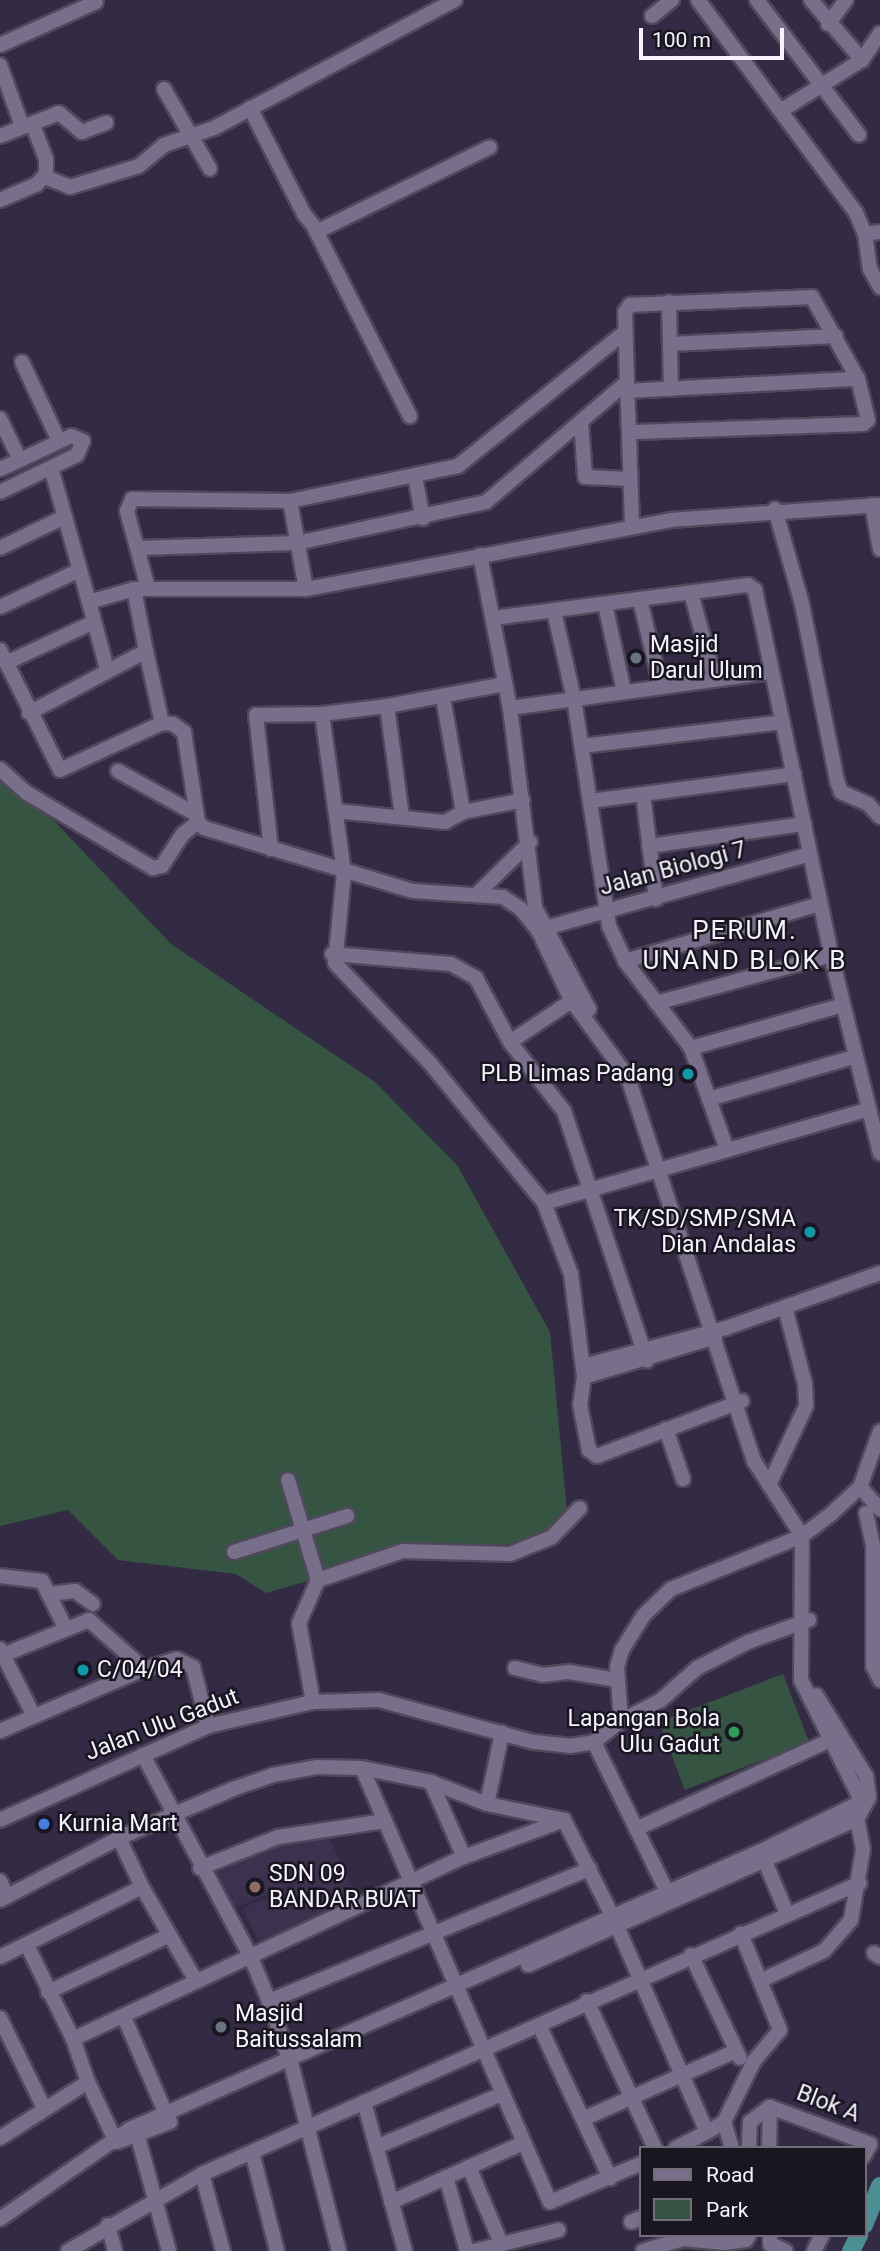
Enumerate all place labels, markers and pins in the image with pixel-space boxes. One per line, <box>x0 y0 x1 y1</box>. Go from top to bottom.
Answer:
place label: Masjid Darul Ulum <box>650 631 763 685</box>
marker: Masjid Darul Ulum <box>628 650 644 666</box>
place label: PLB Limas Padang <box>481 1060 674 1088</box>
marker: PLB Limas Padang <box>680 1066 696 1082</box>
place label: TK/SD/SMP/SMA Dian Andalas <box>613 1205 796 1259</box>
marker: TK/SD/SMP/SMA Dian Andalas <box>802 1224 818 1240</box>
place label: C/04/04 <box>97 1656 183 1684</box>
marker: C/04/04 <box>75 1662 91 1678</box>
place label: Lapangan Bola Ulu Gadut <box>568 1705 720 1759</box>
marker: Lapangan Bola Ulu Gadut <box>726 1724 742 1740</box>
place label: Kurnia Mart <box>58 1810 178 1838</box>
marker: Kurnia Mart <box>36 1816 52 1832</box>
place label: SDN 09 BANDAR BUAT <box>269 1860 421 1914</box>
marker: SDN 09 BANDAR BUAT <box>247 1879 263 1895</box>
place label: Masjid Baitussalam <box>235 2000 362 2054</box>
marker: Masjid Baitussalam <box>213 2019 229 2035</box>

